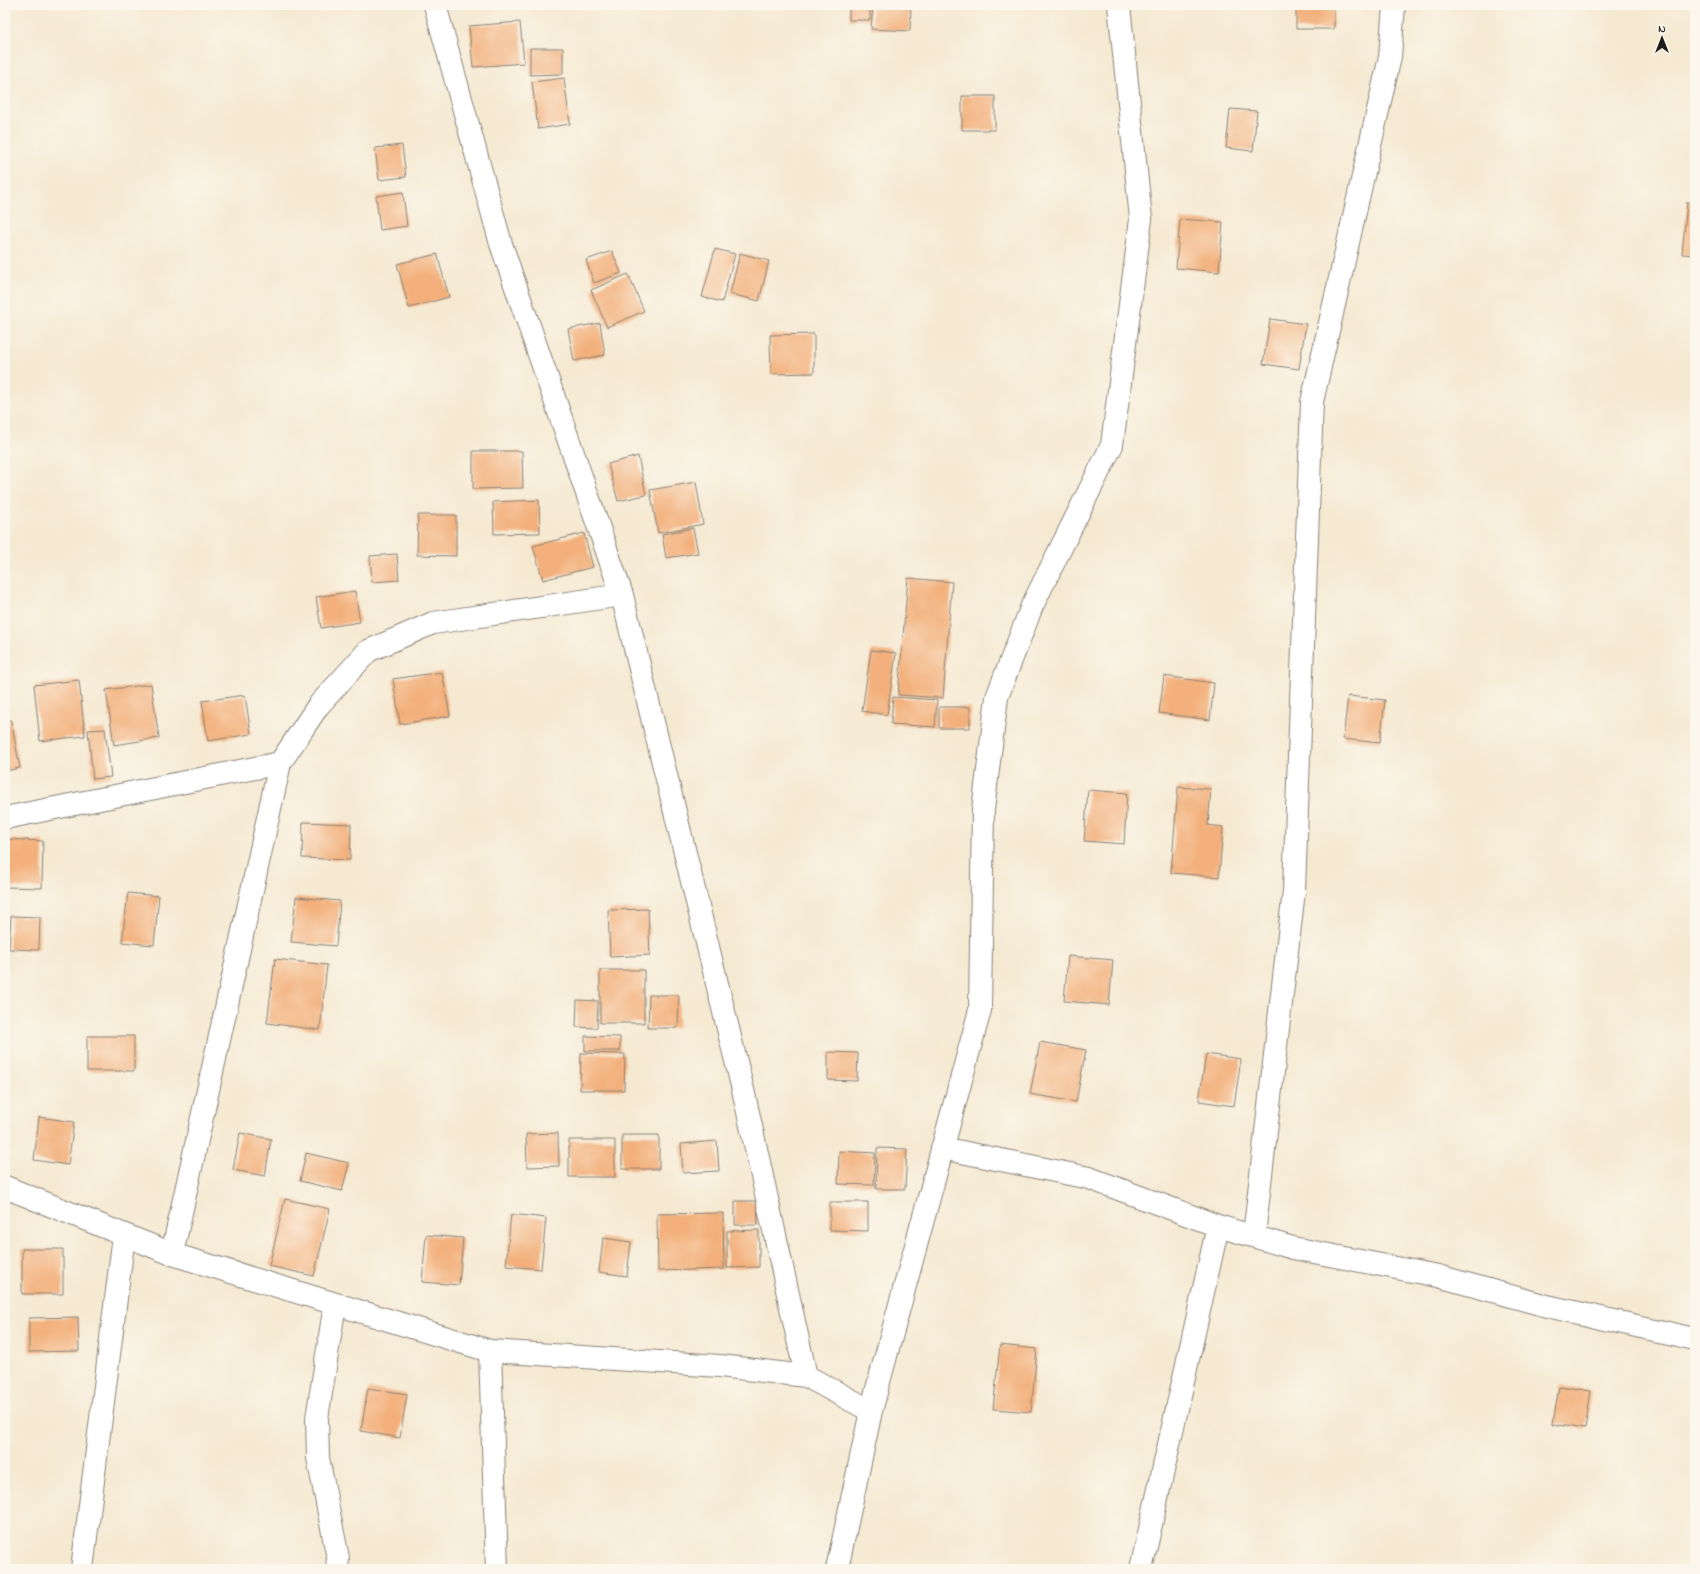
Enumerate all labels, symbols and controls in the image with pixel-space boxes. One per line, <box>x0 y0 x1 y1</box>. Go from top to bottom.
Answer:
north arrow <box>1642 18 1682 58</box>
text: N <box>1658 21 1666 37</box>

